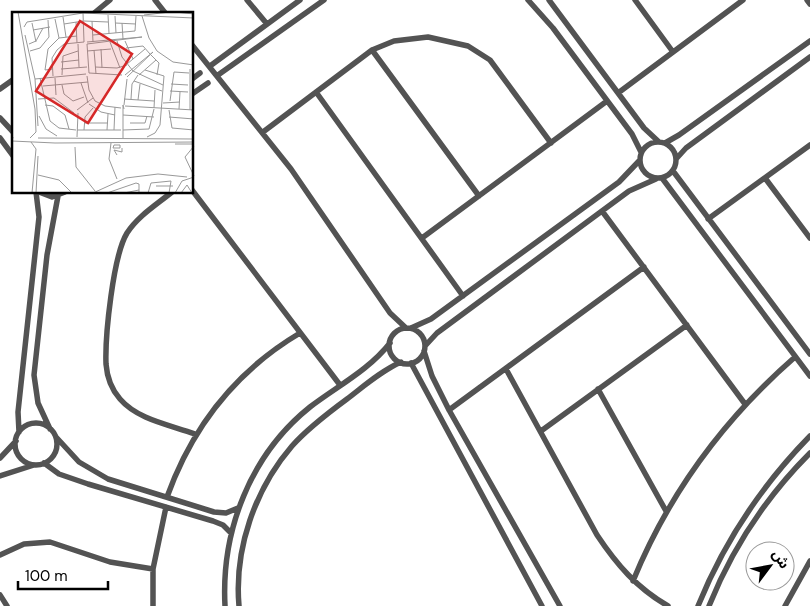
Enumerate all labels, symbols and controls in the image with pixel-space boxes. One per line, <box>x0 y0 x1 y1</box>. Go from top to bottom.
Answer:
inset map <box>12 12 194 194</box>
north arrow <box>745 541 795 591</box>
text: ش <box>768 546 794 572</box>
scale bar <box>18 558 108 590</box>
text: 100 m <box>25 566 68 586</box>

